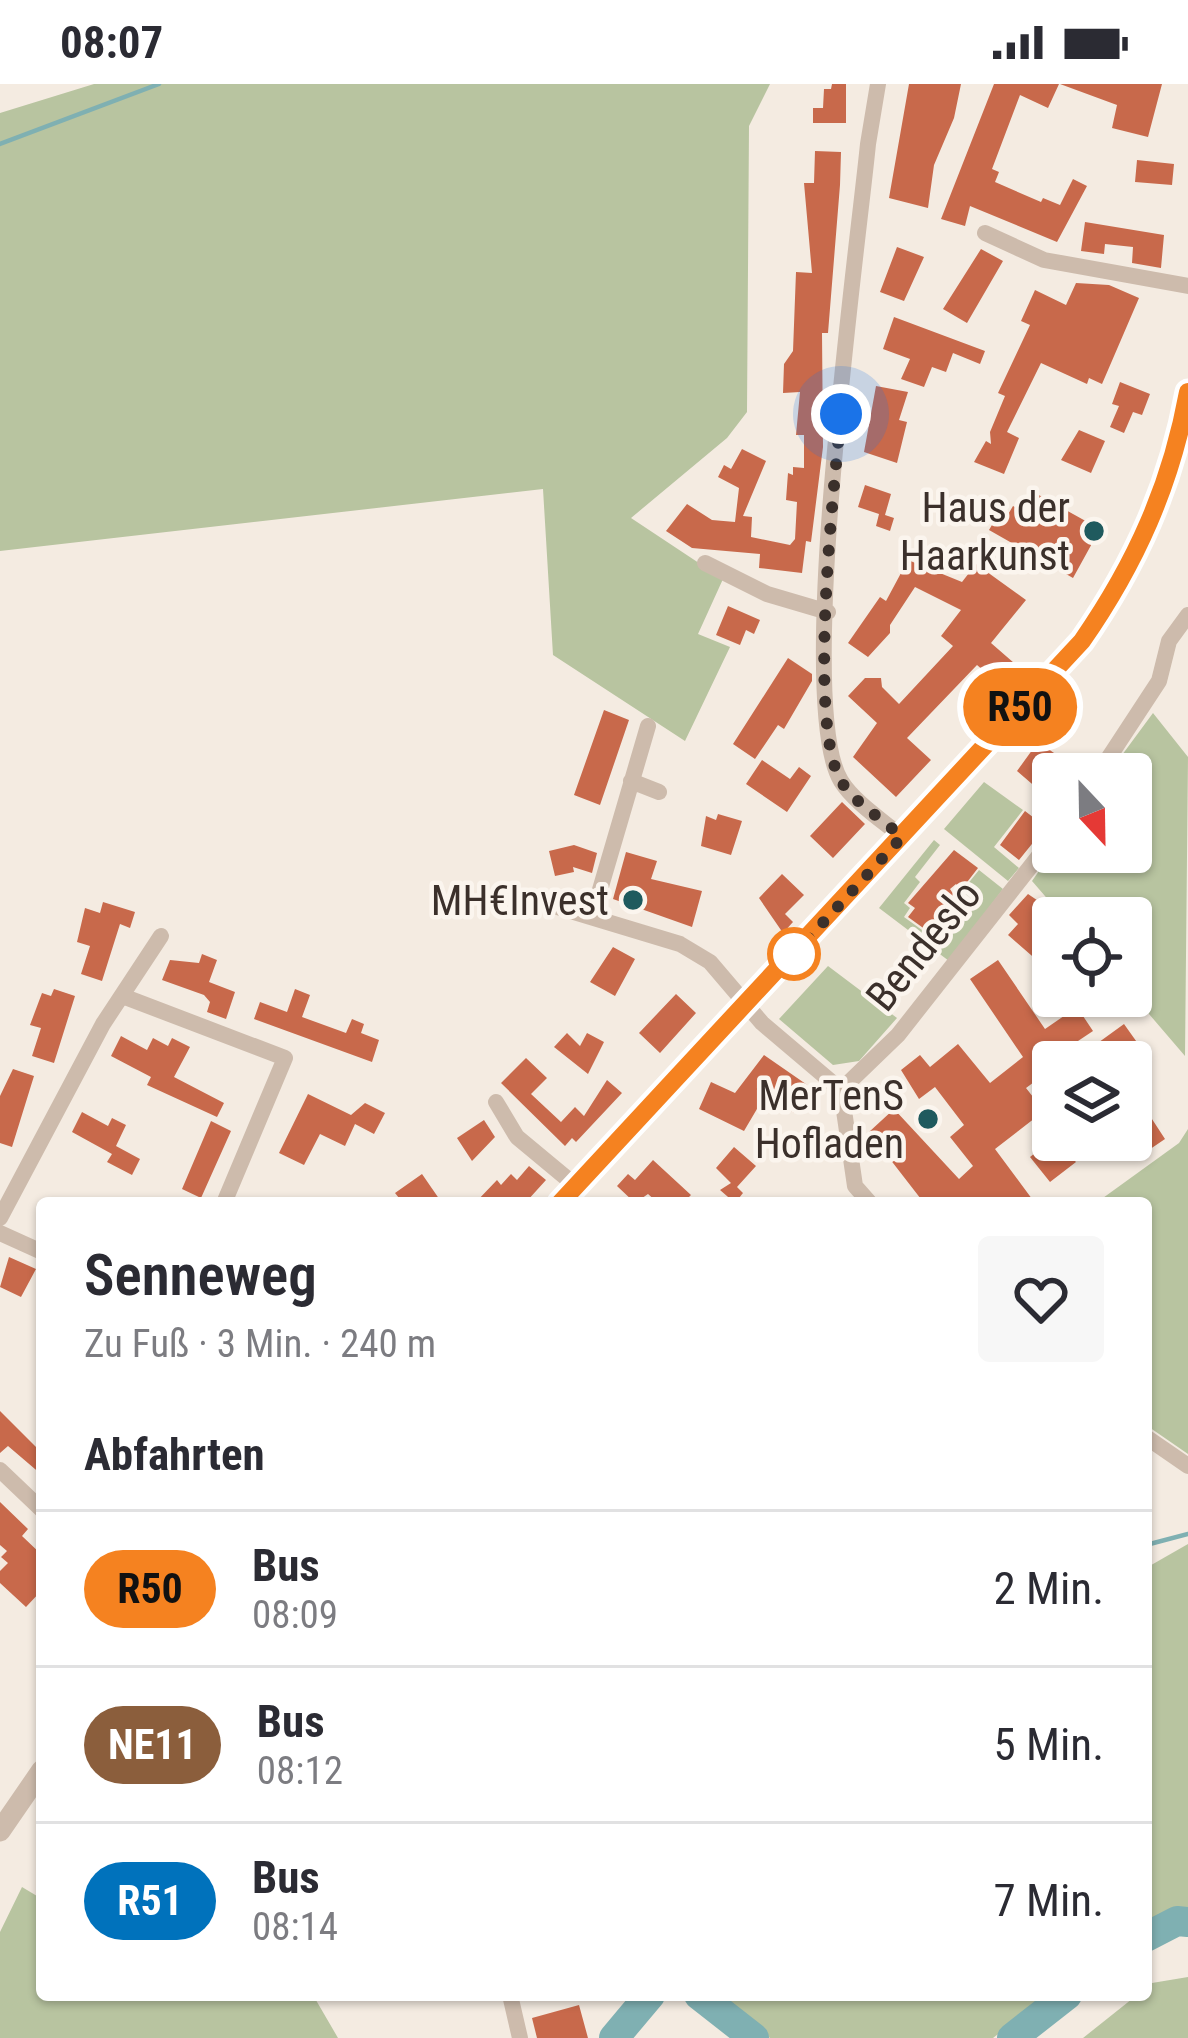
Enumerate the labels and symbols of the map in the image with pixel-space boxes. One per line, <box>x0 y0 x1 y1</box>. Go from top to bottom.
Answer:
your location <box>811 384 871 444</box>
place label: Haus der Haarkunst <box>900 483 1070 580</box>
marker: Haus der Haarkunst <box>1081 518 1107 544</box>
line badge: R50 <box>951 668 1089 746</box>
north arrow <box>1032 753 1152 873</box>
street label: Bendeslo <box>856 870 991 1020</box>
place label: MH€Invest <box>431 876 609 925</box>
marker: MH€Invest <box>620 887 646 913</box>
unlabelled marker <box>769 929 819 979</box>
place label: MerTenS Hofladen <box>755 1071 904 1168</box>
marker: MerTenS Hofladen <box>915 1106 941 1132</box>

